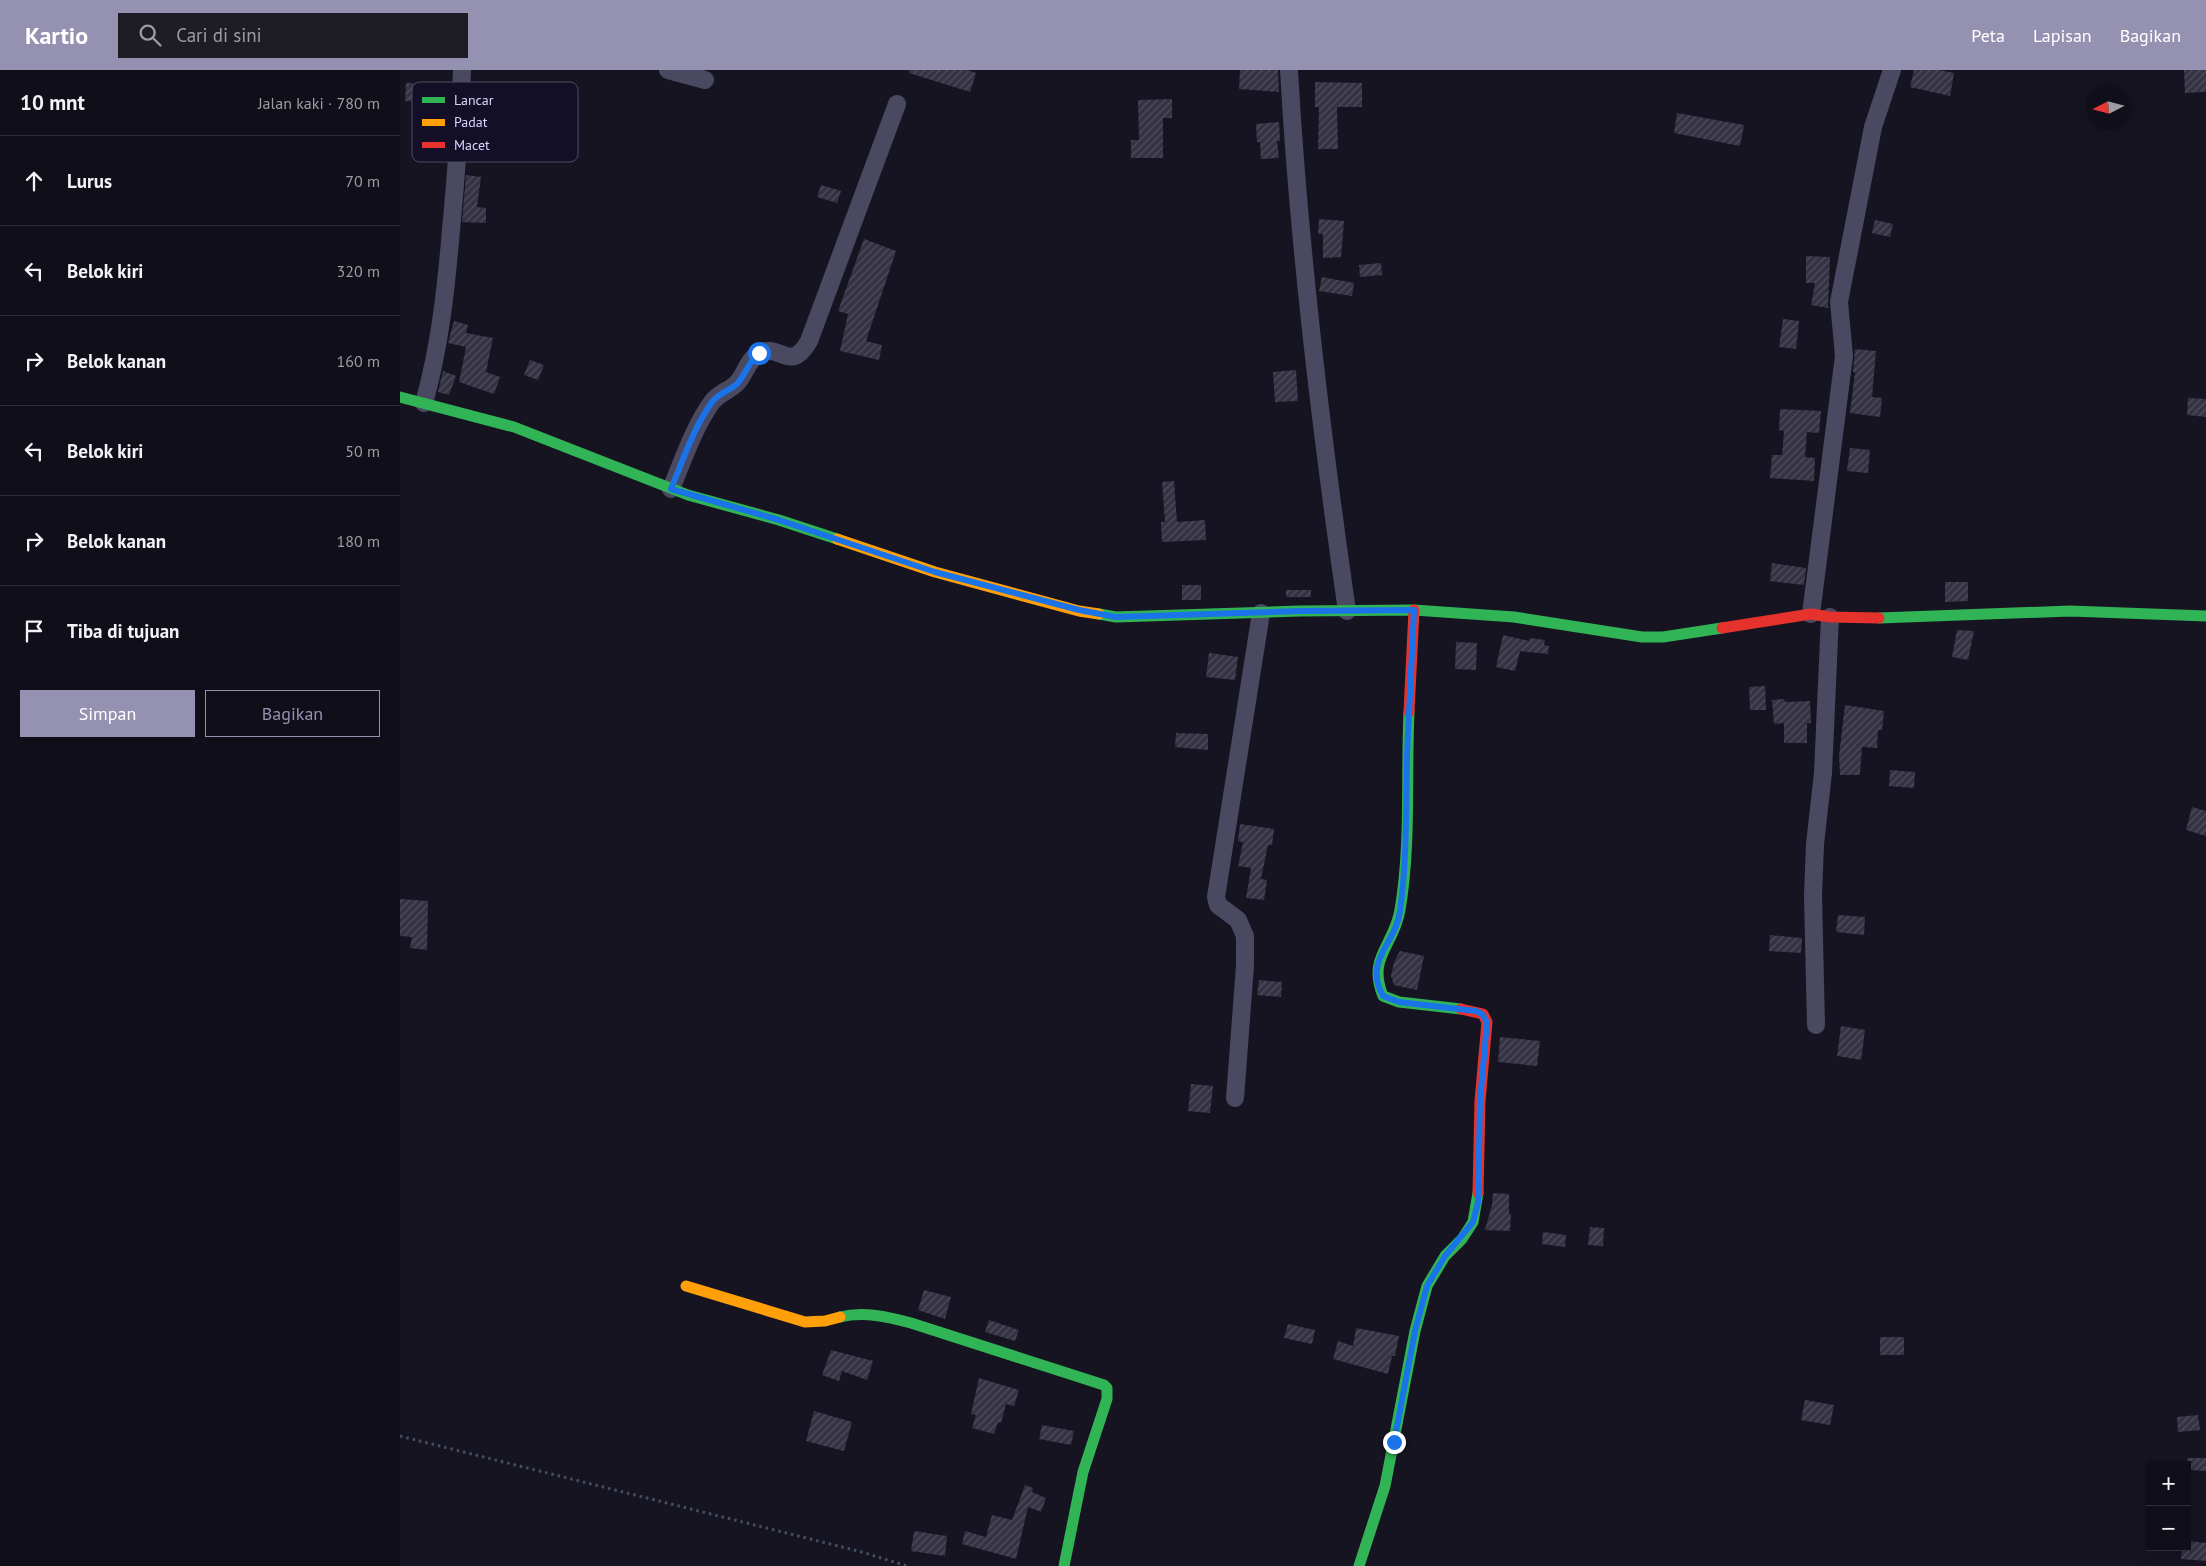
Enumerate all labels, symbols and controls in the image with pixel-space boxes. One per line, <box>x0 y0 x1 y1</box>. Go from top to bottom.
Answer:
search box <box>118 13 468 58</box>
text: Kartio <box>25 20 88 51</box>
icon: search <box>136 21 164 49</box>
text: Cari di sini <box>176 23 262 47</box>
text: Peta <box>1971 24 2005 47</box>
text: Lapisan <box>2033 24 2092 47</box>
text: Bagikan <box>2120 24 2181 47</box>
legend <box>412 82 578 162</box>
north arrow <box>2086 85 2131 130</box>
text: 10 mnt <box>20 89 85 116</box>
text: Lancar <box>454 91 494 109</box>
text: Jalan kaki · 780 m <box>258 93 380 113</box>
text: Padat <box>454 113 488 131</box>
text: Macet <box>454 136 490 154</box>
icon: ahead <box>20 167 48 195</box>
text: Lurus <box>67 169 112 193</box>
text: 70 m <box>345 171 380 191</box>
icon: left <box>20 257 48 285</box>
text: Belok kiri <box>67 259 143 283</box>
text: 320 m <box>337 261 380 281</box>
route start <box>748 342 771 365</box>
icon: right <box>20 347 48 375</box>
text: Belok kanan <box>67 349 166 373</box>
text: 160 m <box>337 351 380 371</box>
icon: left <box>20 437 48 465</box>
text: Belok kiri <box>67 439 143 463</box>
text: 50 m <box>345 441 380 461</box>
icon: right <box>20 527 48 555</box>
text: Belok kanan <box>67 529 166 553</box>
text: 180 m <box>337 531 380 551</box>
icon: arrive <box>20 617 48 645</box>
text: Tiba di tujuan <box>67 619 179 643</box>
button: Simpan <box>20 690 195 737</box>
button: Bagikan <box>205 690 380 737</box>
route end <box>1383 1431 1406 1454</box>
map controls <box>2146 1461 2191 1551</box>
button: + <box>2146 1461 2191 1506</box>
button: − <box>2146 1506 2191 1551</box>

